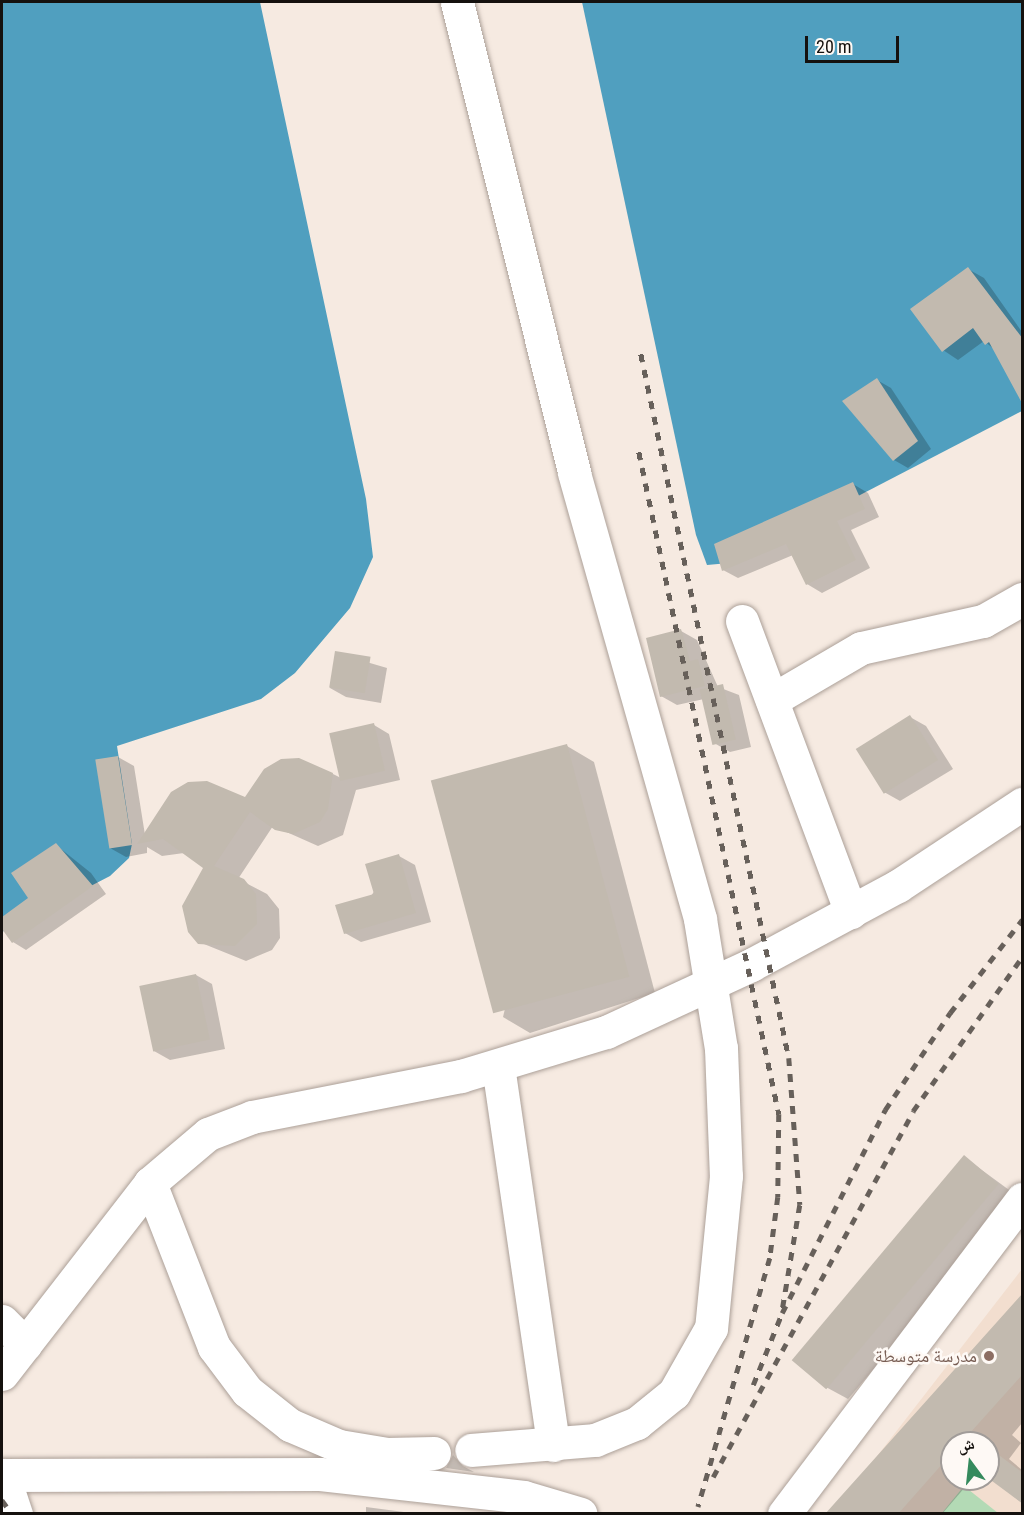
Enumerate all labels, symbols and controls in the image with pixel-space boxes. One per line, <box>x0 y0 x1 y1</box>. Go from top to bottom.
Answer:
scale bar <box>808 24 902 62</box>
text: 20 m <box>816 36 851 57</box>
place label: مدرسة متوسطة <box>875 1345 977 1367</box>
marker: مدرسة متوسطة <box>982 1349 996 1363</box>
north arrow <box>940 1431 1000 1491</box>
text: ش <box>955 1434 976 1456</box>

